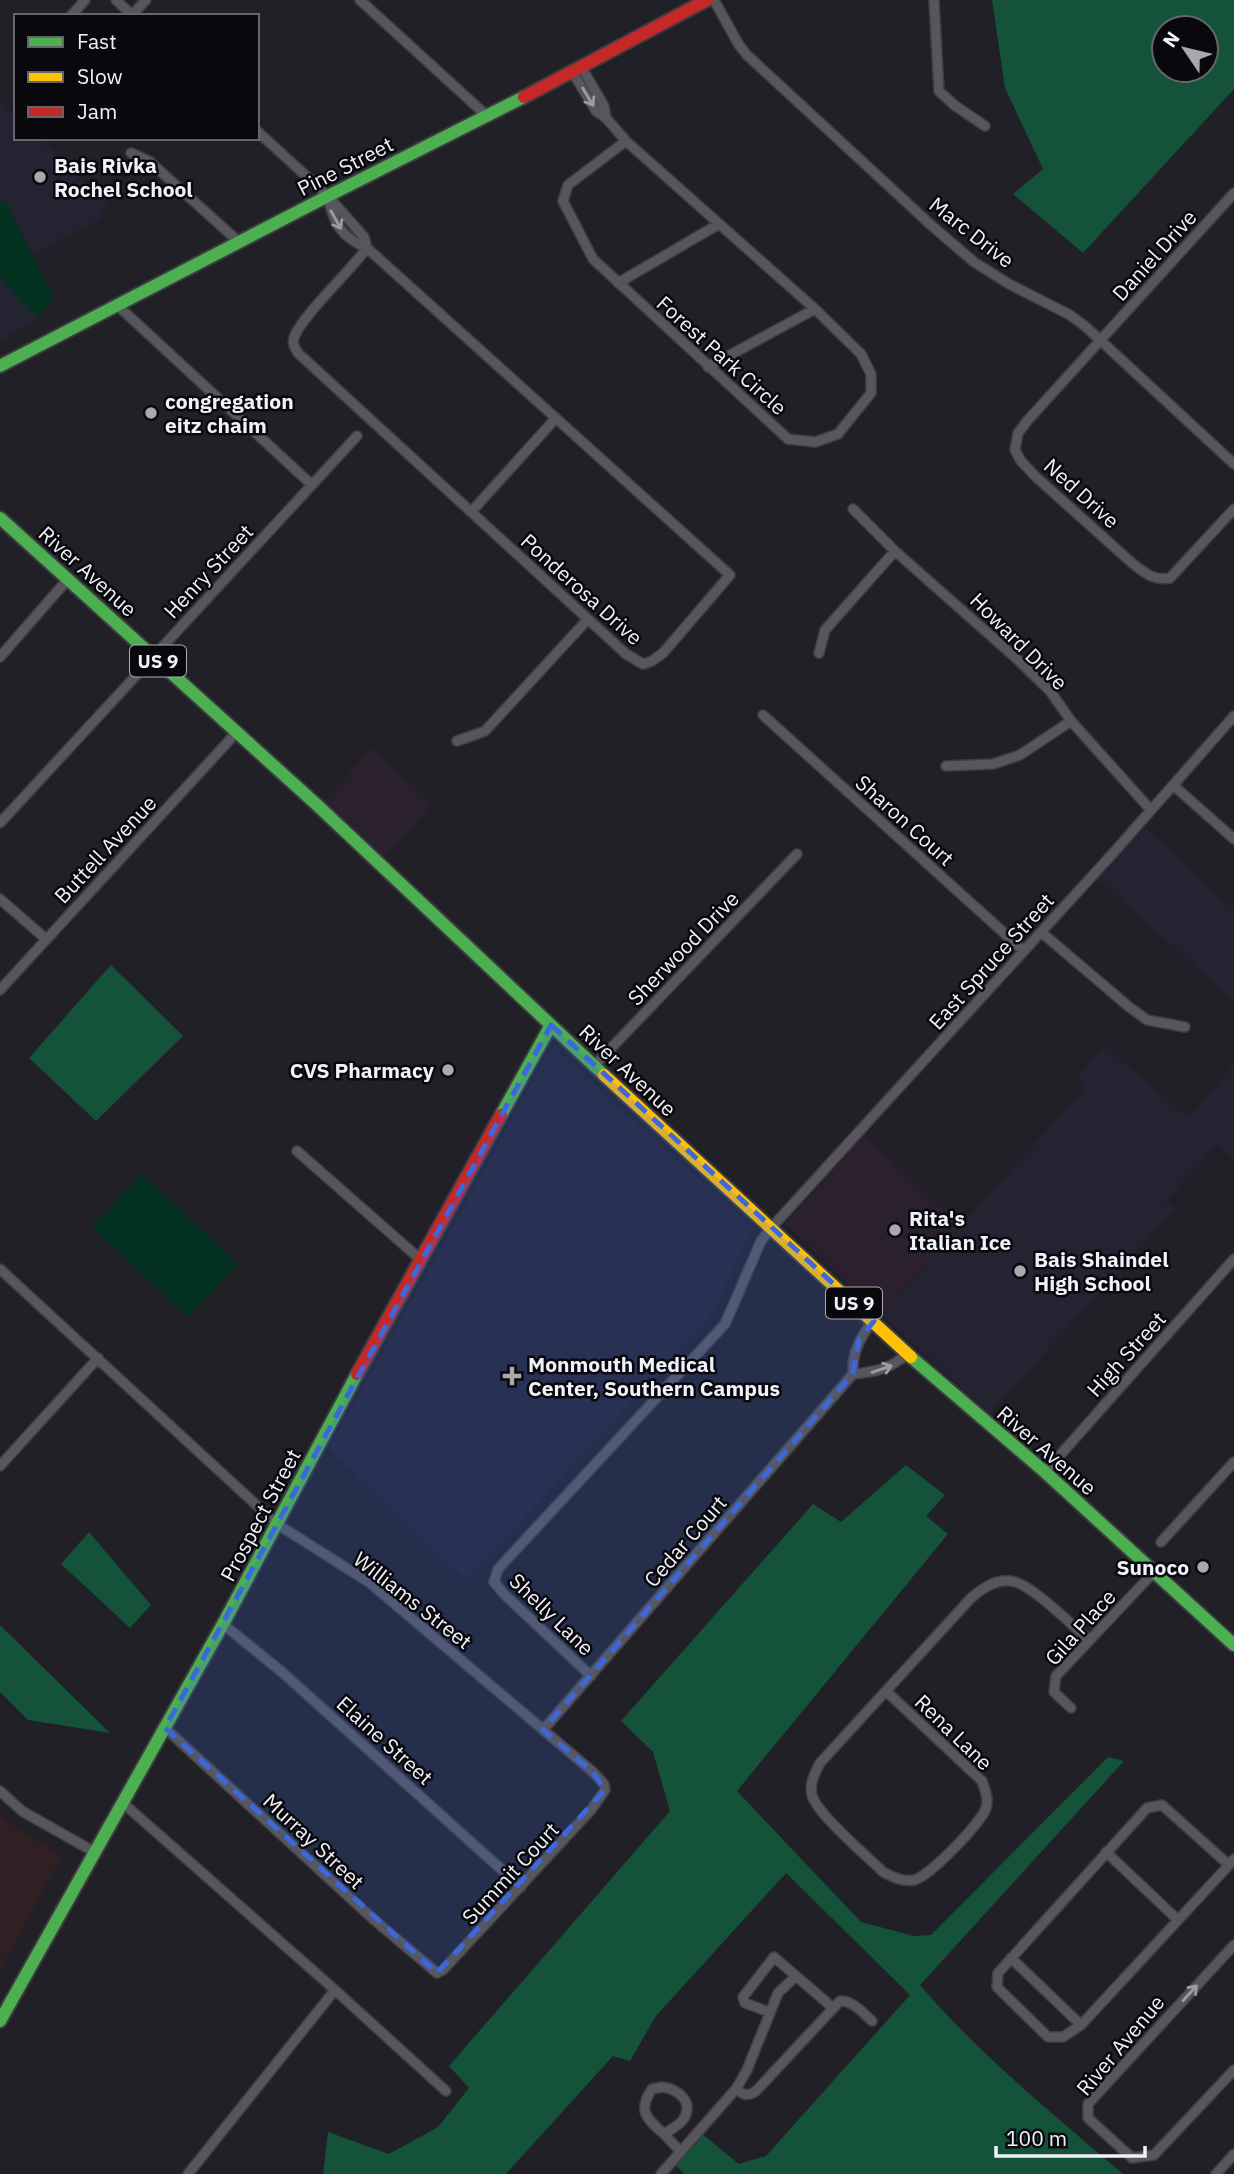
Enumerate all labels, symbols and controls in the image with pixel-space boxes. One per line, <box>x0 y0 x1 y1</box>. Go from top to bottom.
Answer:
legend <box>14 14 259 140</box>
north arrow <box>1150 14 1220 84</box>
text: Fast <box>77 27 117 55</box>
text: N <box>1157 27 1185 52</box>
text: Slow <box>77 62 123 90</box>
one-way arrow <box>581 87 595 107</box>
text: Jam <box>77 97 117 125</box>
street label: Pine Street <box>292 130 398 202</box>
place label: Bais Rivka Rochel School <box>54 151 193 203</box>
marker: Bais Rivka Rochel School <box>32 169 48 185</box>
street label: Marc Drive <box>924 190 1020 274</box>
street label: Daniel Drive <box>1106 203 1202 307</box>
one-way arrow <box>329 210 343 230</box>
street label: Forest Park Circle <box>651 289 793 421</box>
place label: congregation eitz chaim <box>165 387 294 439</box>
marker: congregation eitz chaim <box>143 405 159 421</box>
street label: Ned Drive <box>1038 452 1126 534</box>
street label: Henry Street <box>157 518 259 624</box>
street label: River Avenue <box>33 519 143 623</box>
street label: Ponderosa Drive <box>515 527 649 651</box>
street label: Howard Drive <box>964 586 1074 696</box>
road number: US 9 <box>130 646 186 676</box>
street label: Sharon Court <box>850 768 960 872</box>
street label: Buttell Avenue <box>48 789 162 909</box>
street label: Sherwood Drive <box>621 885 745 1011</box>
street label: East Spruce Street <box>922 887 1060 1035</box>
street label: River Avenue <box>573 1018 683 1122</box>
place label: CVS Pharmacy <box>290 1056 435 1084</box>
marker: CVS Pharmacy <box>440 1062 456 1078</box>
place label: Rita's Italian Ice <box>909 1204 1012 1256</box>
marker: Rita's Italian Ice <box>887 1222 903 1238</box>
place label: Bais Shaindel High School <box>1034 1245 1169 1297</box>
marker: Bais Shaindel High School <box>1012 1263 1028 1279</box>
road number: US 9 <box>826 1288 882 1318</box>
street label: High Street <box>1080 1305 1172 1403</box>
place label: Monmouth Medical Center, Southern Campus <box>528 1350 780 1402</box>
one-way arrow <box>871 1362 893 1374</box>
marker: Monmouth Medical Center, Southern Campus <box>502 1366 522 1386</box>
street label: River Avenue <box>991 1399 1103 1501</box>
street label: Prospect Street <box>213 1444 307 1586</box>
street label: Cedar Court <box>638 1489 732 1593</box>
street label: Williams Street <box>348 1545 478 1655</box>
place label: Sunoco <box>1116 1553 1189 1581</box>
marker: Sunoco <box>1195 1559 1211 1575</box>
street label: Shelly Lane <box>504 1567 600 1661</box>
street label: Gila Place <box>1038 1583 1122 1671</box>
street label: Rena Lane <box>909 1688 999 1776</box>
street label: Elaine Street <box>331 1689 439 1791</box>
street label: Murray Street <box>257 1787 371 1895</box>
street label: Summit Court <box>455 1816 565 1930</box>
one-way arrow <box>1181 1985 1198 2002</box>
street label: River Avenue <box>1070 1989 1170 2101</box>
scale bar <box>996 2114 1145 2158</box>
text: 100 m <box>1006 2124 1067 2152</box>

